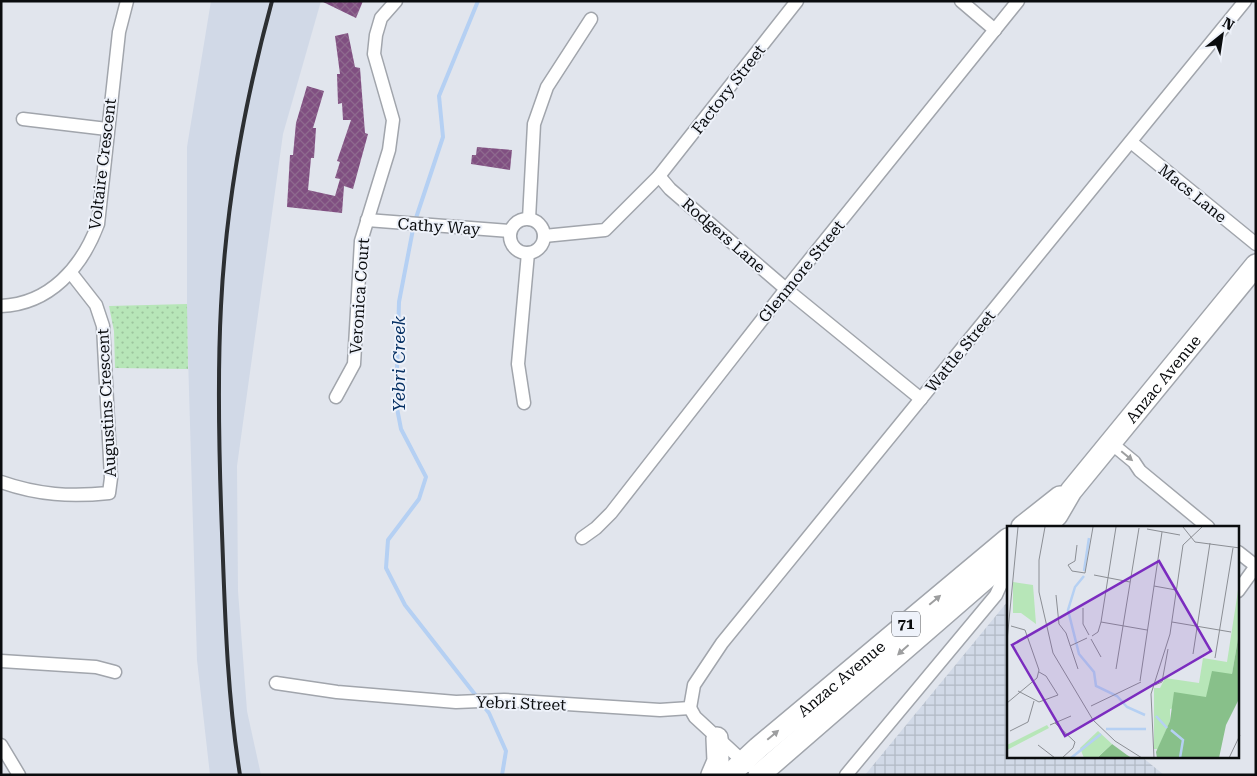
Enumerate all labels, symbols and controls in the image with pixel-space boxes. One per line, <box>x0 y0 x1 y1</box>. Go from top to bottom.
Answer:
north arrow <box>1197 10 1247 60</box>
text: N <box>1220 14 1237 33</box>
street label: Factory Street <box>688 41 769 138</box>
street label: Voltaire Crescent <box>85 97 120 231</box>
street label: Macs Lane <box>1155 160 1231 227</box>
street label: Rodgers Lane <box>678 194 769 277</box>
street label: Cathy Way <box>397 214 482 239</box>
street label: Glenmore Street <box>754 216 848 326</box>
street label: Veronica Court <box>346 237 373 355</box>
street label: Wattle Street <box>922 307 999 396</box>
water label: Yebri Creek <box>388 316 409 412</box>
street label: Augustins Crescent <box>93 328 120 478</box>
street label: Anzac Avenue <box>1122 331 1205 427</box>
one-way arrow <box>1120 450 1133 461</box>
inset map <box>1007 526 1240 758</box>
one-way arrow <box>928 594 940 606</box>
road number: 71 <box>892 612 920 636</box>
street label: Anzac Avenue <box>794 637 889 721</box>
one-way arrow <box>897 645 910 656</box>
street label: Yebri Street <box>476 692 566 715</box>
one-way arrow <box>766 730 779 741</box>

